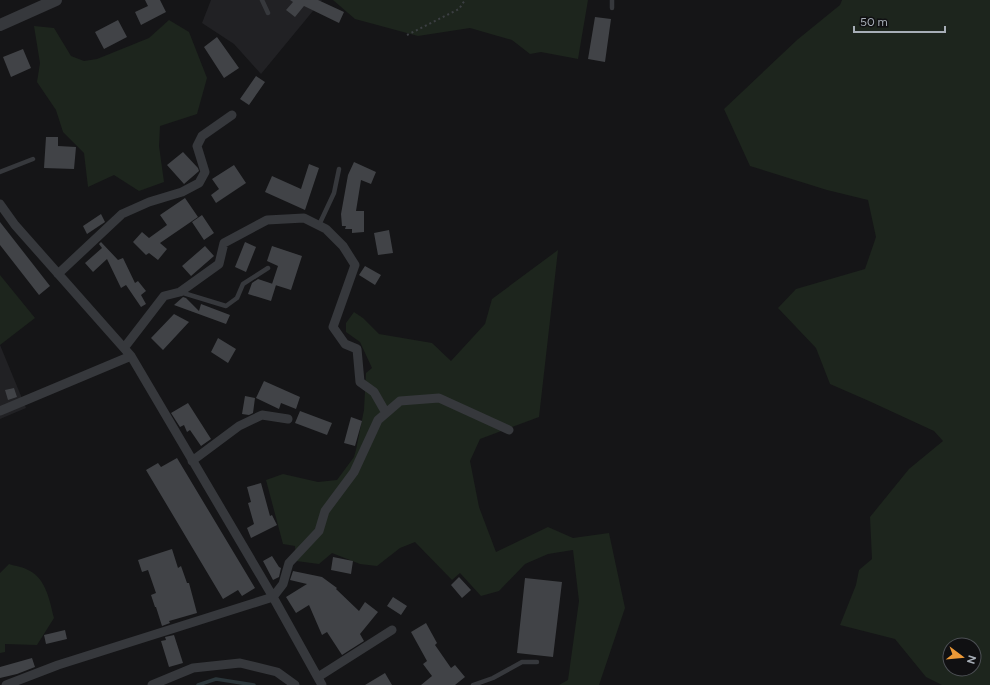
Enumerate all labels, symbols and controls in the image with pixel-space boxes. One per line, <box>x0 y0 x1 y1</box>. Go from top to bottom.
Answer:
scale bar <box>854 8 945 34</box>
text: 50 m <box>860 15 888 29</box>
north arrow <box>942 637 982 677</box>
text: N <box>964 654 979 666</box>

